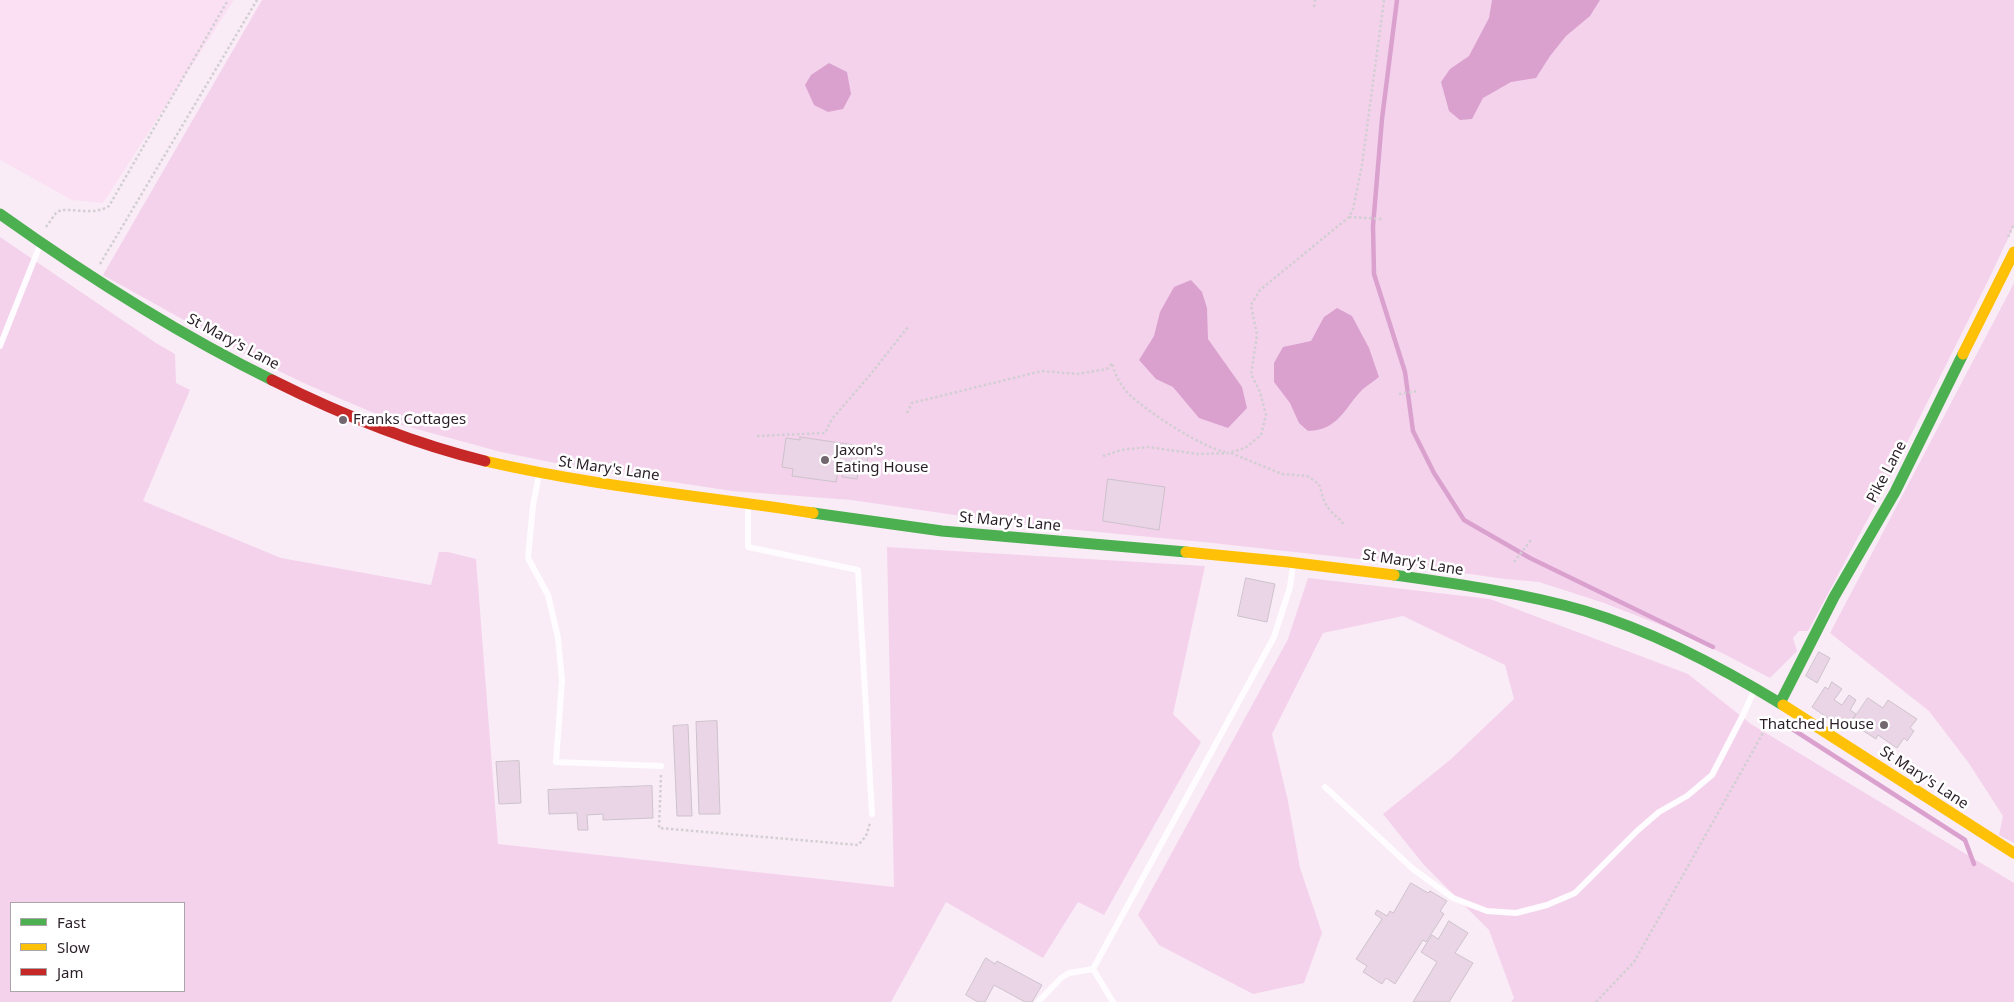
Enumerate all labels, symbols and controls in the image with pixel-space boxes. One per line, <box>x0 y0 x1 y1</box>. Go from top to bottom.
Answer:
street label: St Mary's Lane <box>184 310 282 374</box>
place label: Franks Cottages <box>353 411 466 429</box>
marker: Franks Cottages <box>337 414 349 426</box>
street label: Pike Lane <box>1863 438 1911 506</box>
place label: Jaxon's Eating House <box>835 442 929 477</box>
street label: St Mary's Lane <box>557 453 661 485</box>
marker: Jaxon's Eating House <box>819 454 831 466</box>
street label: St Mary's Lane <box>958 509 1062 535</box>
street label: St Mary's Lane <box>1361 546 1465 580</box>
place label: Thatched House <box>1759 716 1874 734</box>
marker: Thatched House <box>1878 719 1890 731</box>
street label: St Mary's Lane <box>1876 743 1972 813</box>
legend <box>10 902 185 992</box>
text: Fast <box>57 912 86 932</box>
text: Slow <box>57 937 90 957</box>
text: Jam <box>57 962 84 982</box>

